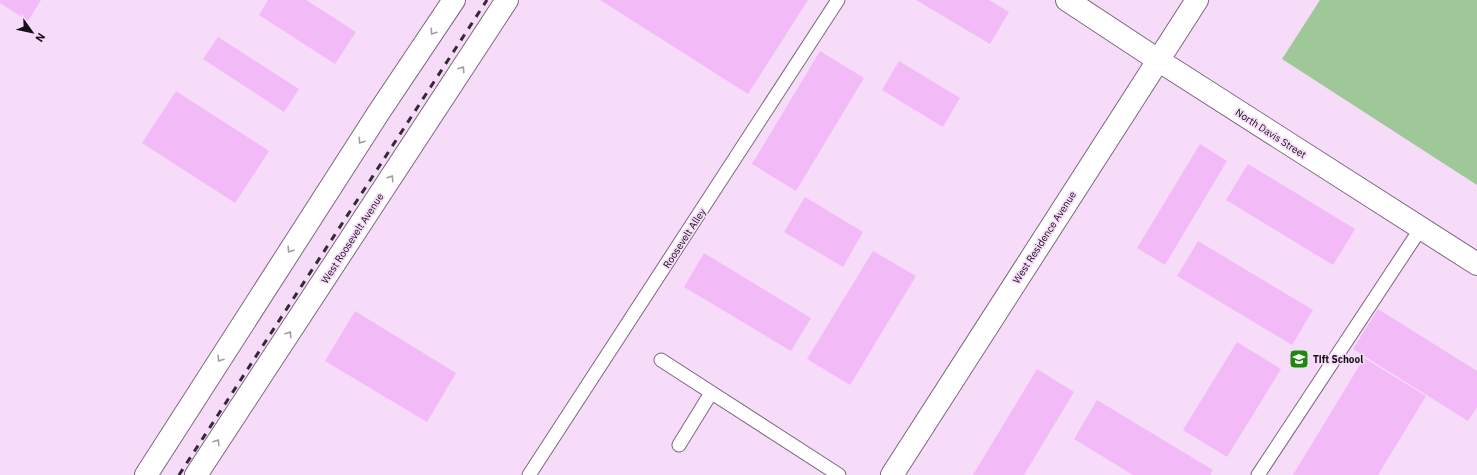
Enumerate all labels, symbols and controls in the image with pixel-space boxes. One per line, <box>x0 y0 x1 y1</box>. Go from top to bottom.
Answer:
north arrow <box>12 12 52 52</box>
one-way arrow <box>431 28 438 35</box>
text: N <box>32 30 48 45</box>
one-way arrow <box>457 66 465 73</box>
street label: North Davis Street <box>1233 106 1309 161</box>
one-way arrow <box>358 137 366 144</box>
one-way arrow <box>386 175 394 182</box>
street label: West Residence Avenue <box>1010 188 1079 286</box>
street label: West Roosevelt Avenue <box>318 190 387 286</box>
street label: Roosevelt Alley <box>660 206 709 271</box>
one-way arrow <box>288 246 295 253</box>
one-way arrow <box>284 331 292 338</box>
school or university icon: Tift School <box>1288 348 1310 370</box>
place label: Tift School <box>1313 353 1363 366</box>
one-way arrow <box>217 355 225 362</box>
one-way arrow <box>212 440 219 447</box>

